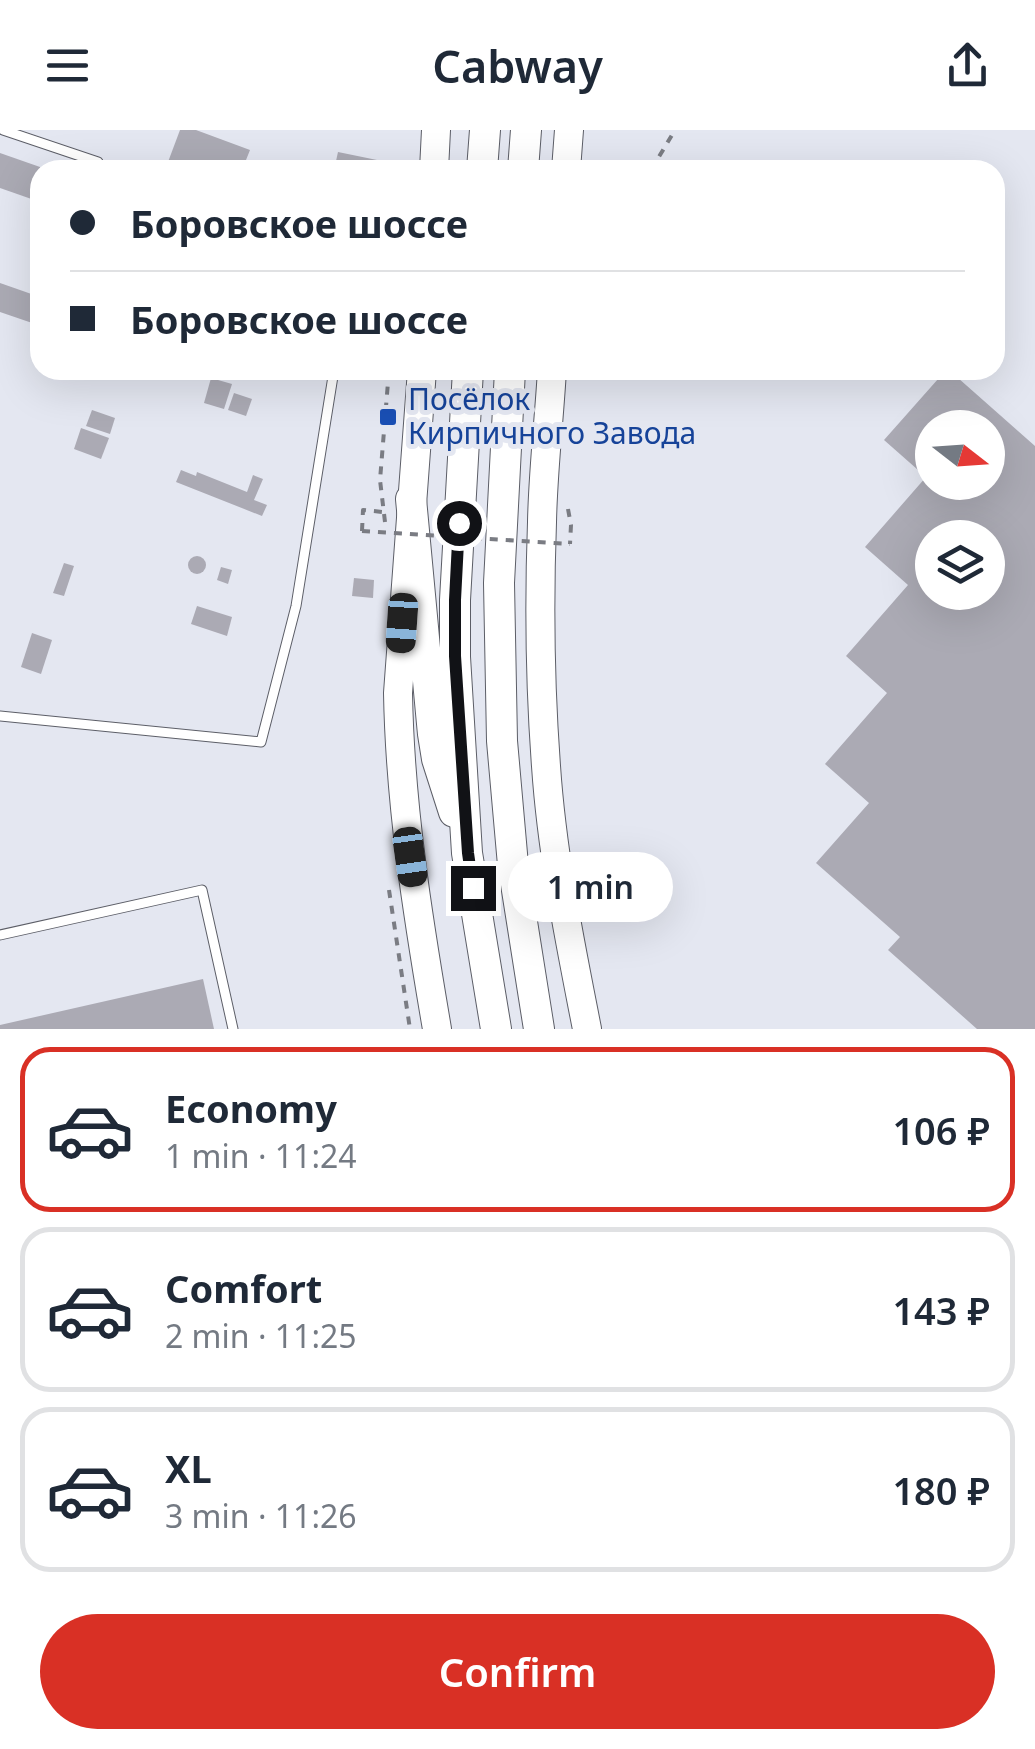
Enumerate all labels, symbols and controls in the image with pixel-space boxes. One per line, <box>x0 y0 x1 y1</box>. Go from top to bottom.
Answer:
text: Cabway <box>432 35 603 96</box>
icon: menu <box>40 38 95 93</box>
icon: share <box>940 38 995 93</box>
text: Боровское шоссе <box>130 197 468 249</box>
text: Боровское шоссе <box>130 293 468 345</box>
place label: Посёлок Кирпичного Завода <box>408 378 696 453</box>
marker: Посёлок Кирпичного Завода <box>377 406 399 428</box>
north arrow <box>915 410 1005 500</box>
map controls <box>915 410 1005 610</box>
route start <box>437 501 482 546</box>
button: layers <box>915 520 1005 610</box>
car <box>385 592 419 654</box>
car <box>391 825 429 889</box>
callout: 1 min <box>508 853 673 923</box>
text: 1 min <box>547 865 634 908</box>
route end <box>451 866 496 911</box>
text: Economy <box>165 1082 337 1134</box>
icon: car <box>45 1085 135 1175</box>
text: 106 ₽ <box>892 1104 990 1156</box>
text: 1 min · 11:24 <box>165 1134 357 1177</box>
text: Comfort <box>165 1262 322 1314</box>
icon: car <box>45 1265 135 1355</box>
text: 143 ₽ <box>892 1284 990 1336</box>
text: 2 min · 11:25 <box>165 1314 357 1357</box>
text: XL <box>165 1442 212 1494</box>
icon: car <box>45 1445 135 1535</box>
text: 180 ₽ <box>892 1464 990 1516</box>
text: 3 min · 11:26 <box>165 1494 357 1537</box>
button: Confirm <box>40 1614 995 1729</box>

